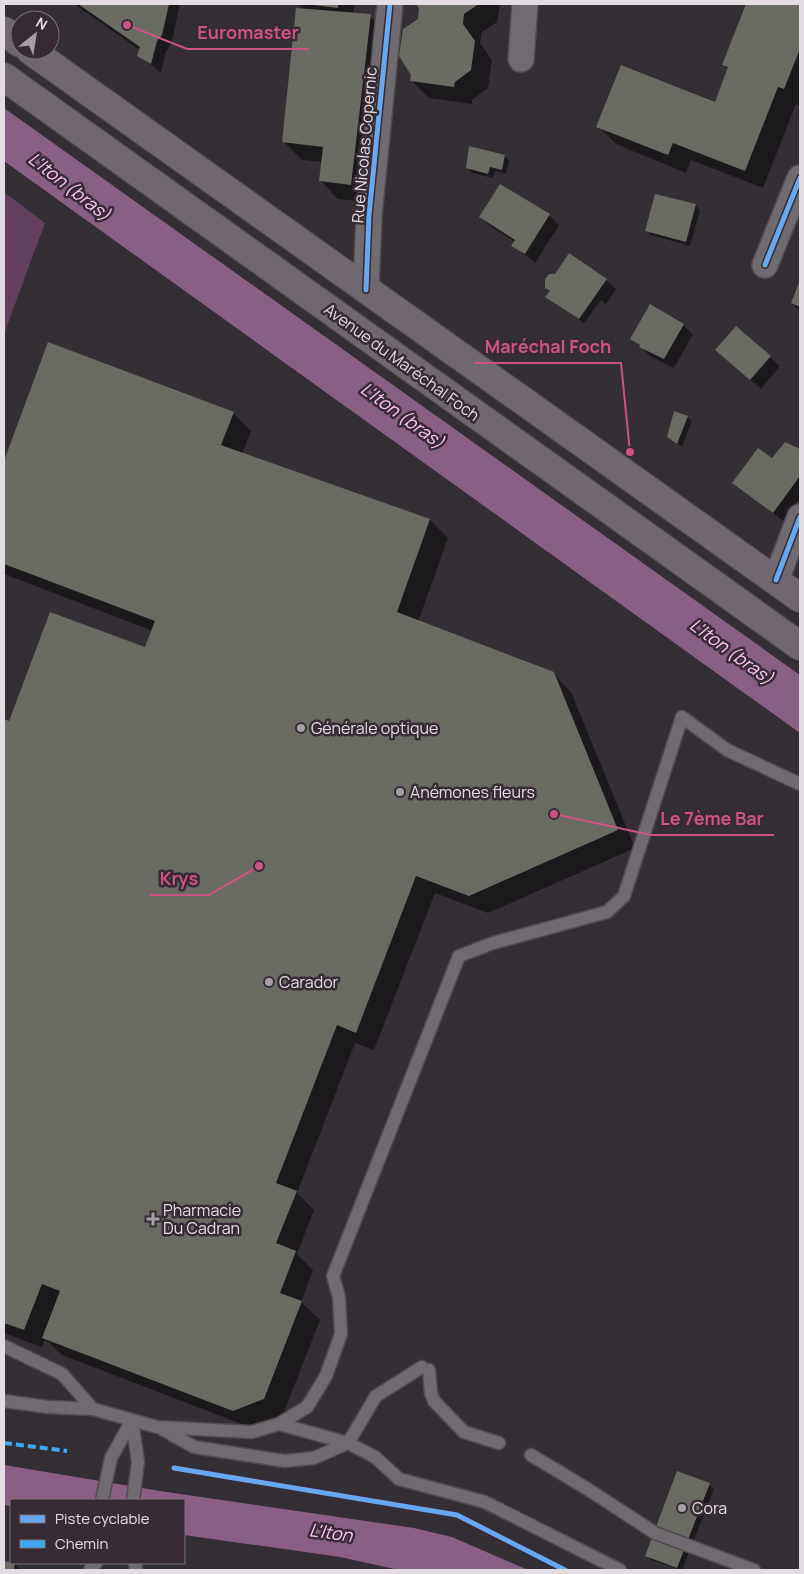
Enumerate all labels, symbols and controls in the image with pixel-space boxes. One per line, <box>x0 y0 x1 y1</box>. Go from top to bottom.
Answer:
north arrow <box>10 10 60 60</box>
text: N <box>33 13 51 34</box>
callout: Euromaster <box>187 16 309 49</box>
text: Euromaster <box>197 20 299 44</box>
street label: Rue Nicolas Copernic <box>346 66 382 224</box>
water label: L'Iton (bras) <box>24 146 116 226</box>
street label: Avenue du Maréchal Foch <box>320 298 484 426</box>
callout: Maréchal Foch <box>475 330 621 363</box>
text: Maréchal Foch <box>485 334 611 358</box>
water label: L'Iton (bras) <box>356 376 450 454</box>
water label: L'Iton (bras) <box>685 612 779 690</box>
place label: Générale optique <box>311 717 438 739</box>
marker: Générale optique <box>295 722 307 734</box>
place label: Anémones fleurs <box>410 781 535 803</box>
marker: Anémones fleurs <box>394 786 406 798</box>
callout: Le 7ème Bar <box>651 802 774 835</box>
text: Le 7ème Bar <box>660 806 764 830</box>
callout: Krys <box>150 862 209 895</box>
text: Krys <box>160 866 198 890</box>
place label: Carador <box>279 971 339 993</box>
marker: Carador <box>263 976 275 988</box>
place label: Pharmacie Du Cadran <box>163 1199 241 1239</box>
marker: Pharmacie Du Cadran <box>147 1213 159 1225</box>
place label: Cora <box>692 1497 727 1519</box>
legend <box>10 1499 185 1564</box>
marker: Cora <box>676 1502 688 1514</box>
text: Piste cyclable <box>55 1508 150 1529</box>
water label: L'Iton <box>308 1517 355 1547</box>
text: Chemin <box>55 1533 108 1554</box>

